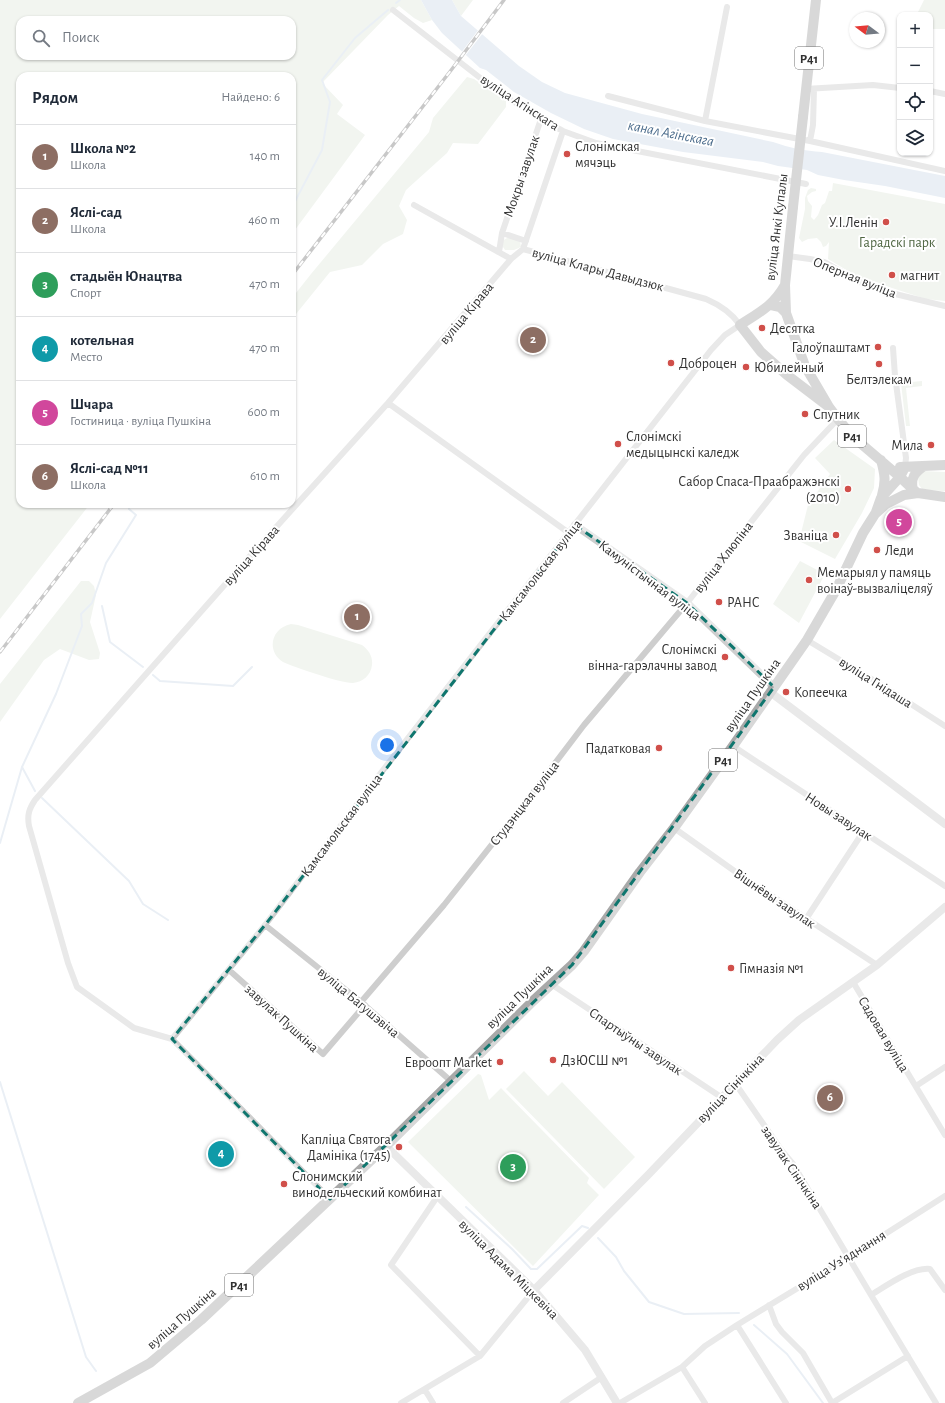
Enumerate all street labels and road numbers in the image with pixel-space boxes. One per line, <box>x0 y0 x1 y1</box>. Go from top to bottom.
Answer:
road number: Р41 <box>795 47 823 69</box>
street label: вуліца Агінскага <box>478 72 562 134</box>
street label: Мокры завулак <box>501 133 543 219</box>
street label: вуліца Янкі Купалы <box>763 173 791 282</box>
street label: вуліца Клары Давыдзюк <box>530 246 666 294</box>
street label: Оперная вуліца <box>811 255 899 301</box>
street label: вуліца Кірава <box>437 280 497 347</box>
road number: Р41 <box>838 425 866 447</box>
street label: Камсамольская вуліца <box>497 517 585 624</box>
street label: вуліца Хлюпіна <box>692 519 756 596</box>
street label: вуліца Кірава <box>221 522 283 589</box>
street label: Камуністычная вуліца <box>596 538 703 624</box>
street label: вуліца Гнідаша <box>836 655 915 711</box>
street label: вуліца Пушкіна <box>722 656 784 735</box>
road number: Р41 <box>709 749 737 771</box>
street label: Студэнцкая вуліца <box>488 758 562 849</box>
street label: Камсамольская вуліца <box>299 771 385 880</box>
street label: Новы завулак <box>802 790 875 844</box>
street label: Вішнёвы завулак <box>731 866 818 932</box>
street label: вуліца Пушкіна <box>484 961 556 1032</box>
street label: вуліца Багушэвіча <box>315 965 402 1041</box>
street label: завулак Пушкіна <box>242 982 321 1056</box>
street label: Садовая вуліца <box>855 994 911 1075</box>
street label: Спартыўны завулак <box>586 1005 685 1079</box>
street label: вуліца Сінічкіна <box>695 1051 767 1126</box>
street label: завулак Сінічкіна <box>758 1123 824 1212</box>
street label: вуліца Адама Міцкевіча <box>456 1217 561 1323</box>
street label: вуліца Узʼяднання <box>795 1228 888 1294</box>
road number: Р41 <box>225 1274 253 1296</box>
street label: вуліца Пушкіна <box>145 1285 219 1352</box>

